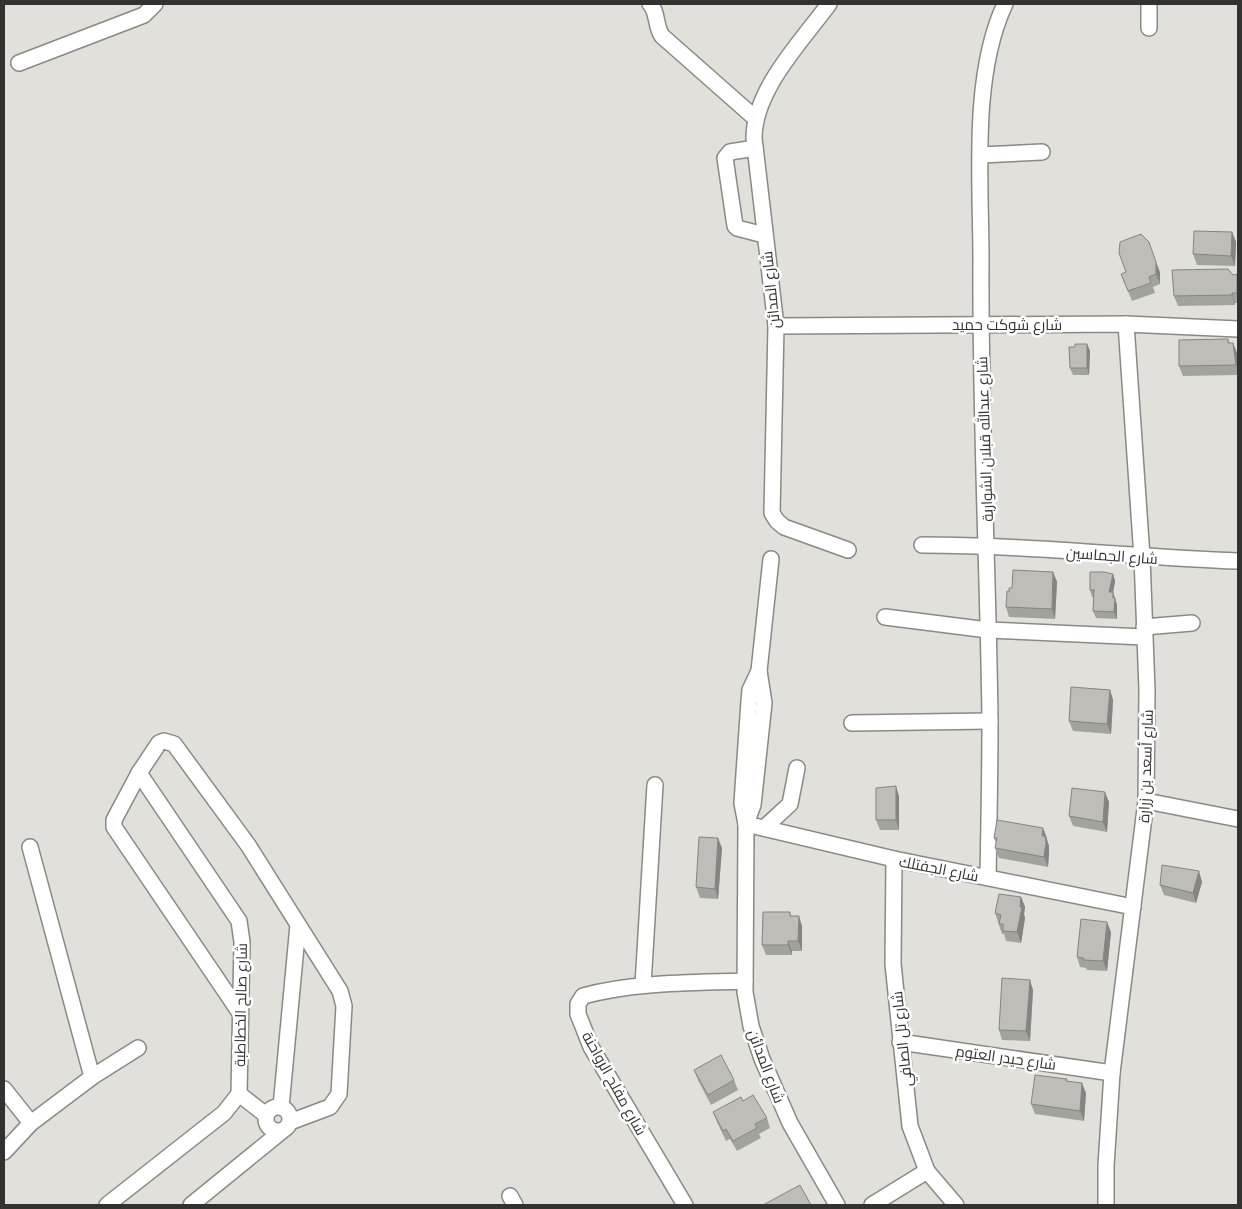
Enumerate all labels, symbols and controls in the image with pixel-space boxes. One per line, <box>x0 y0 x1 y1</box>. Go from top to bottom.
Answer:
street label: شارع المدائن <box>757 250 786 330</box>
street label: شارع شوكت حميد <box>952 315 1062 336</box>
street label: شارع عبدالله قبلان الشواربة <box>972 356 999 522</box>
street label: شارع الجماسين <box>1065 543 1158 570</box>
street label: شارع أسعد بن زرارة <box>1134 709 1159 823</box>
street label: شارع الجفتلك <box>897 851 980 887</box>
street label: شارع صالح الخطاطبة <box>230 943 253 1067</box>
street label: شارع تل الصافي <box>887 990 919 1088</box>
street label: شارع المدائن <box>742 1027 789 1107</box>
street label: شارع مفلح الرواحنة <box>576 1028 651 1140</box>
street label: شارع حيدر العتوم <box>954 1041 1057 1076</box>

